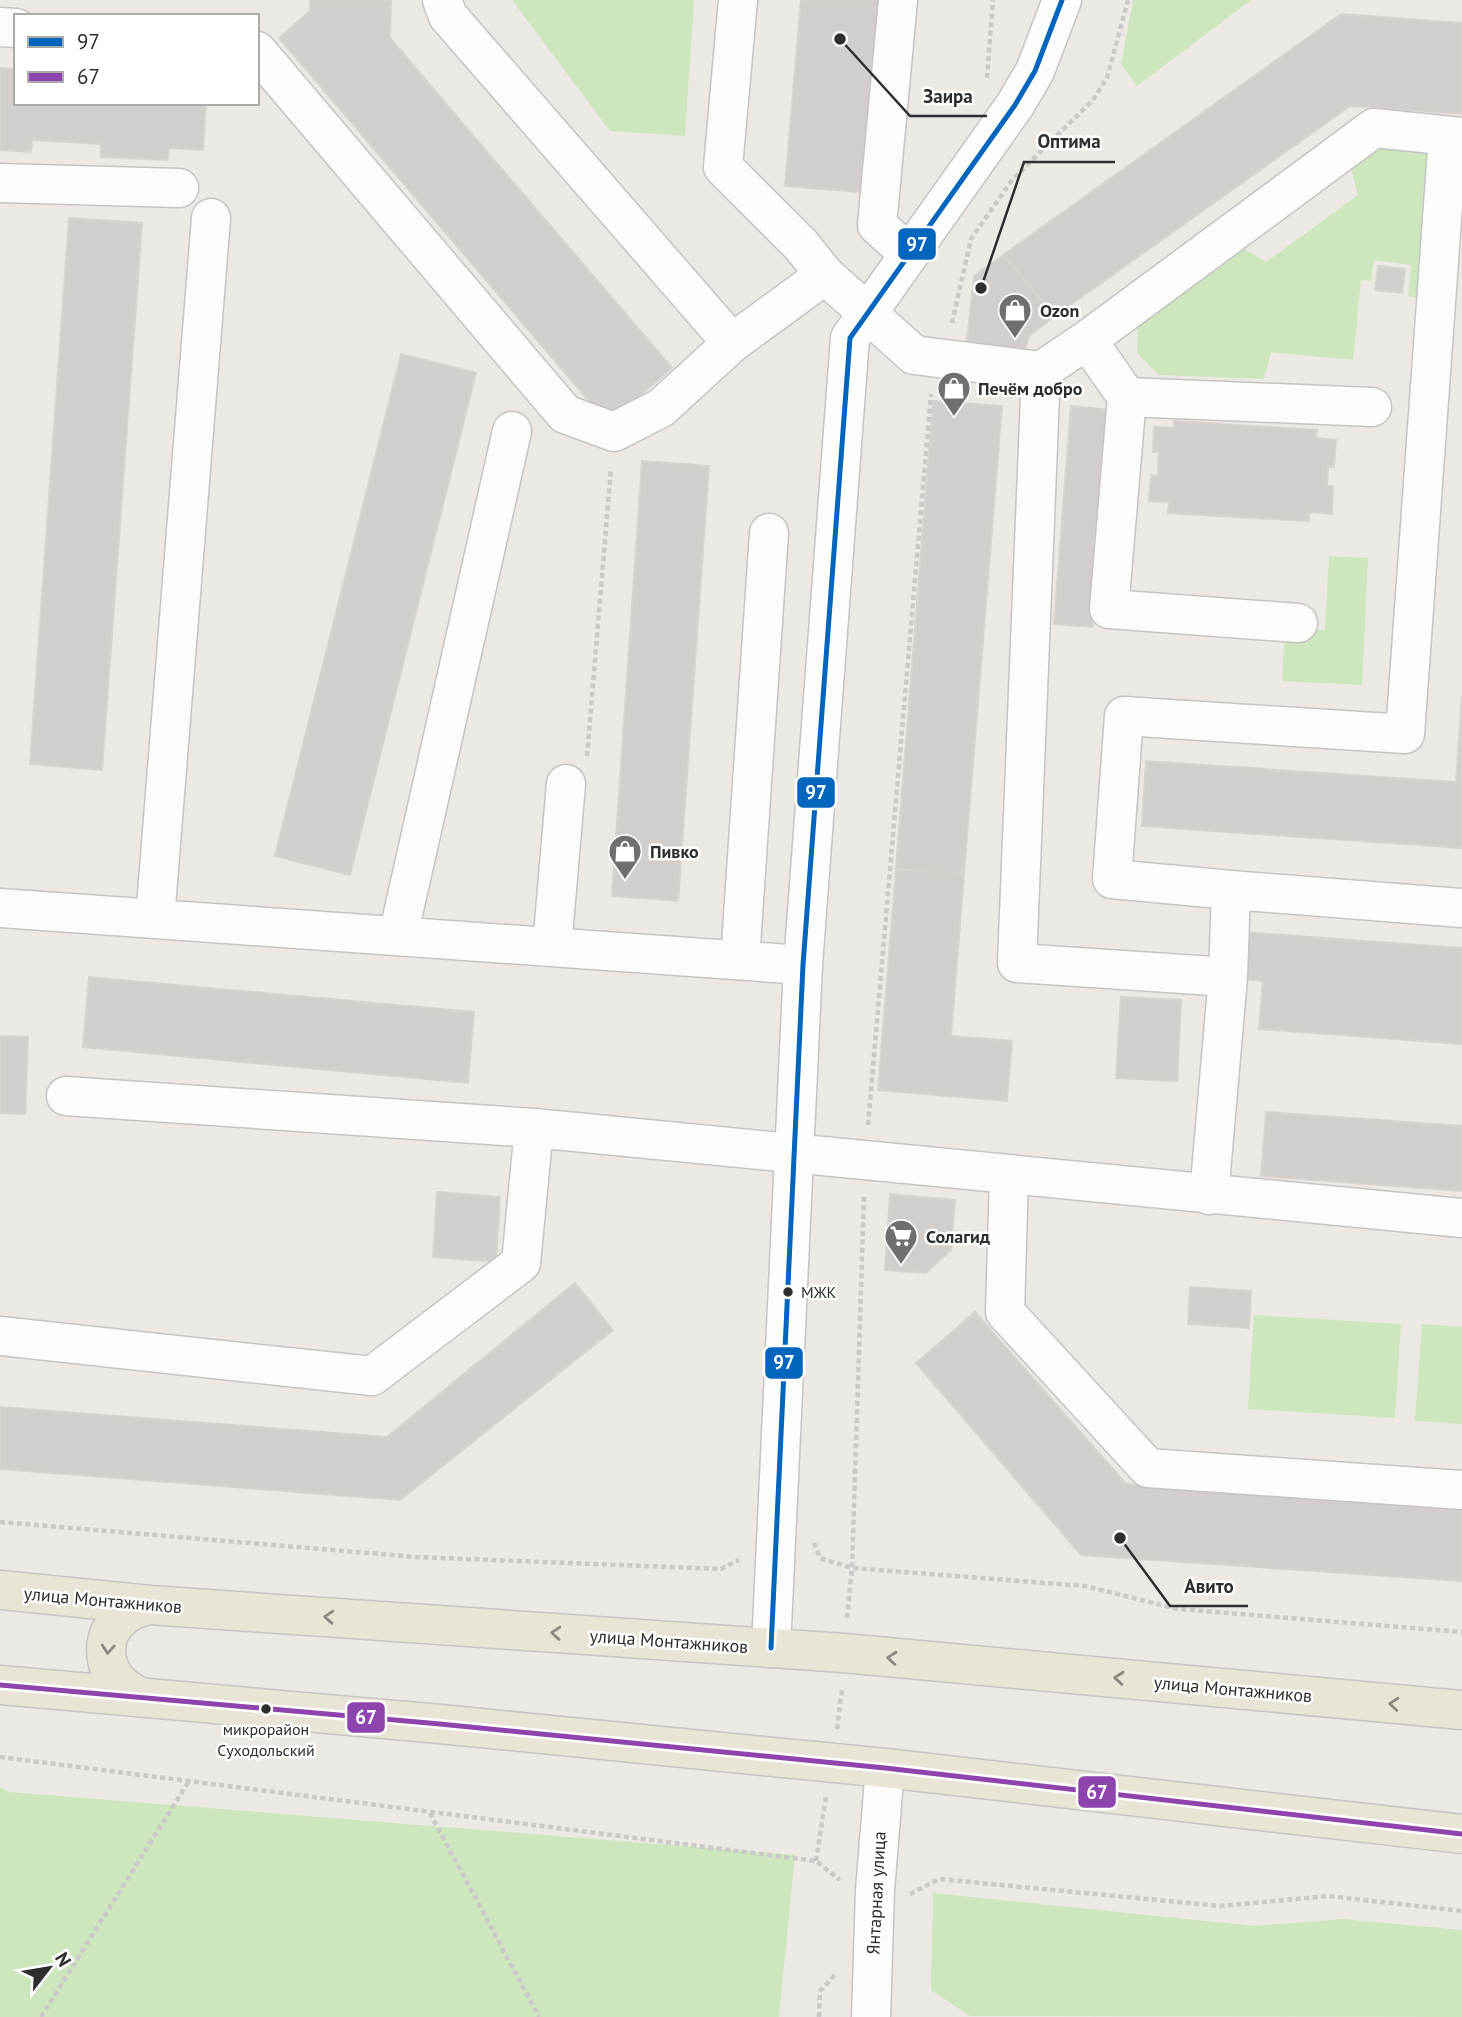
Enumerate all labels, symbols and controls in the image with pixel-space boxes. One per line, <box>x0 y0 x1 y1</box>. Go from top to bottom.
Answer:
legend <box>14 14 259 105</box>
text: 97 <box>77 28 100 55</box>
text: 67 <box>77 63 100 90</box>
callout: Заира <box>910 76 987 116</box>
text: Заира <box>923 84 973 108</box>
callout: Оптима <box>1024 122 1115 162</box>
text: Оптима <box>1037 129 1101 153</box>
line badge: 97 <box>897 227 937 261</box>
text: 97 <box>906 232 928 256</box>
shop icon: Ozon <box>996 291 1034 340</box>
place label: Ozon <box>1040 299 1079 322</box>
shop icon: Печём добро <box>935 369 973 418</box>
place label: Печём добро <box>978 377 1083 400</box>
line badge: 97 <box>796 776 836 809</box>
text: 97 <box>805 780 827 804</box>
shop icon: Пивко <box>606 832 644 881</box>
place label: Пивко <box>650 840 699 863</box>
supermarket icon: Солагид <box>882 1217 920 1266</box>
place label: Солагид <box>926 1225 990 1248</box>
place label: МЖК <box>801 1282 837 1302</box>
marker: МЖК <box>781 1285 795 1299</box>
line badge: 97 <box>764 1346 804 1380</box>
text: 97 <box>773 1350 795 1374</box>
callout: Авито <box>1170 1566 1248 1606</box>
text: Авито <box>1184 1574 1234 1598</box>
street label: улица Монтажников <box>23 1582 183 1618</box>
one-way arrow <box>323 1610 334 1625</box>
street label: улица Монтажников <box>589 1624 749 1658</box>
one-way arrow <box>550 1626 561 1641</box>
one-way arrow <box>101 1644 116 1655</box>
one-way arrow <box>886 1651 897 1666</box>
one-way arrow <box>1113 1671 1125 1686</box>
street label: улица Монтажников <box>1153 1671 1313 1707</box>
one-way arrow <box>1388 1697 1399 1712</box>
line badge: 67 <box>346 1701 386 1734</box>
marker: микрорайон Суходольский <box>259 1702 273 1716</box>
text: 67 <box>355 1705 377 1729</box>
place label: микрорайон Суходольский <box>217 1719 315 1760</box>
line badge: 67 <box>1077 1775 1117 1809</box>
text: 67 <box>1086 1780 1108 1804</box>
street label: Янтарная улица <box>861 1831 891 1955</box>
north arrow <box>14 1933 84 2003</box>
text: N <box>50 1948 77 1971</box>

